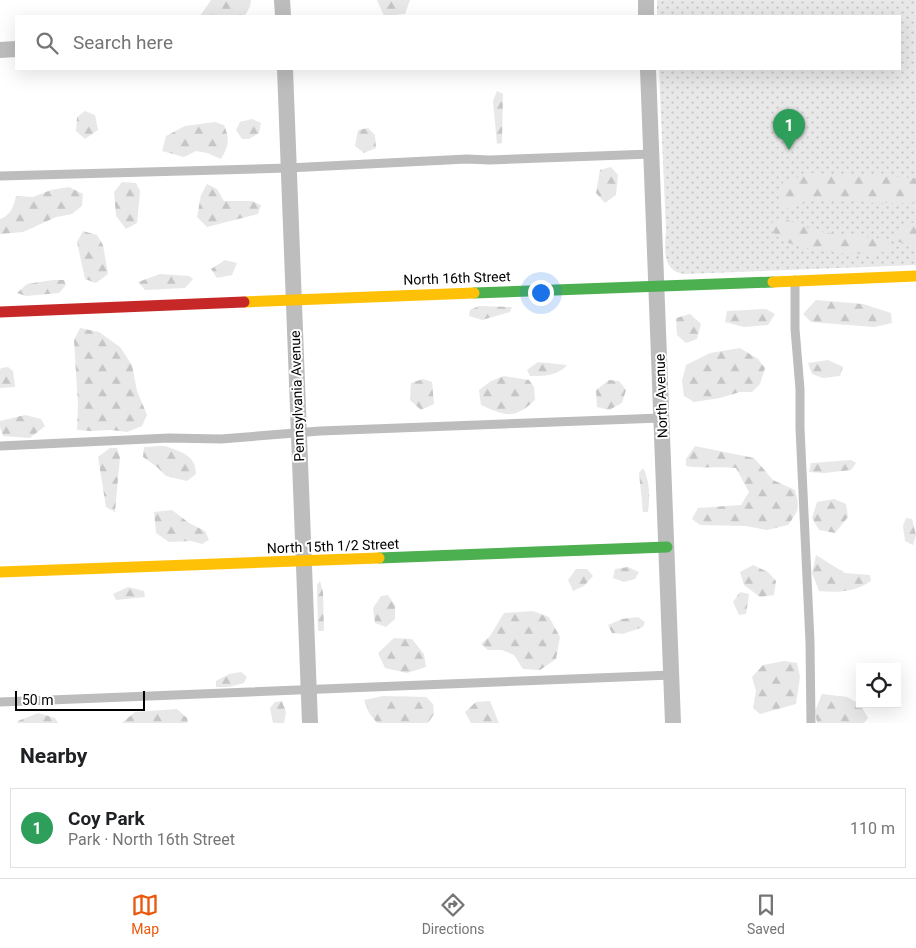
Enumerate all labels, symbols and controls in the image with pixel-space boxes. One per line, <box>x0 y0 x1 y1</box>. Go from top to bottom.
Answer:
search box <box>15 15 901 70</box>
icon: search <box>33 29 61 57</box>
text: Search here <box>73 31 173 54</box>
pin: 1 <box>773 109 805 150</box>
street label: North 16th Street <box>403 268 511 288</box>
your location <box>528 280 554 306</box>
street label: Pennsylvania Avenue <box>287 330 307 462</box>
street label: North Avenue <box>652 353 670 439</box>
street label: North 15th 1/2 Street <box>267 536 400 556</box>
map controls <box>856 663 901 708</box>
button: locate <box>856 663 901 708</box>
scale bar <box>15 688 145 711</box>
text: 50 m <box>22 692 54 708</box>
text: Nearby <box>20 744 87 768</box>
text: Coy Park <box>68 807 145 830</box>
text: 1 <box>32 819 42 838</box>
text: 110 m <box>850 819 895 838</box>
text: Park · North 16th Street <box>68 830 235 849</box>
tab: Map <box>131 891 159 937</box>
tab: Directions <box>422 891 485 937</box>
tab: Saved <box>747 891 785 937</box>

